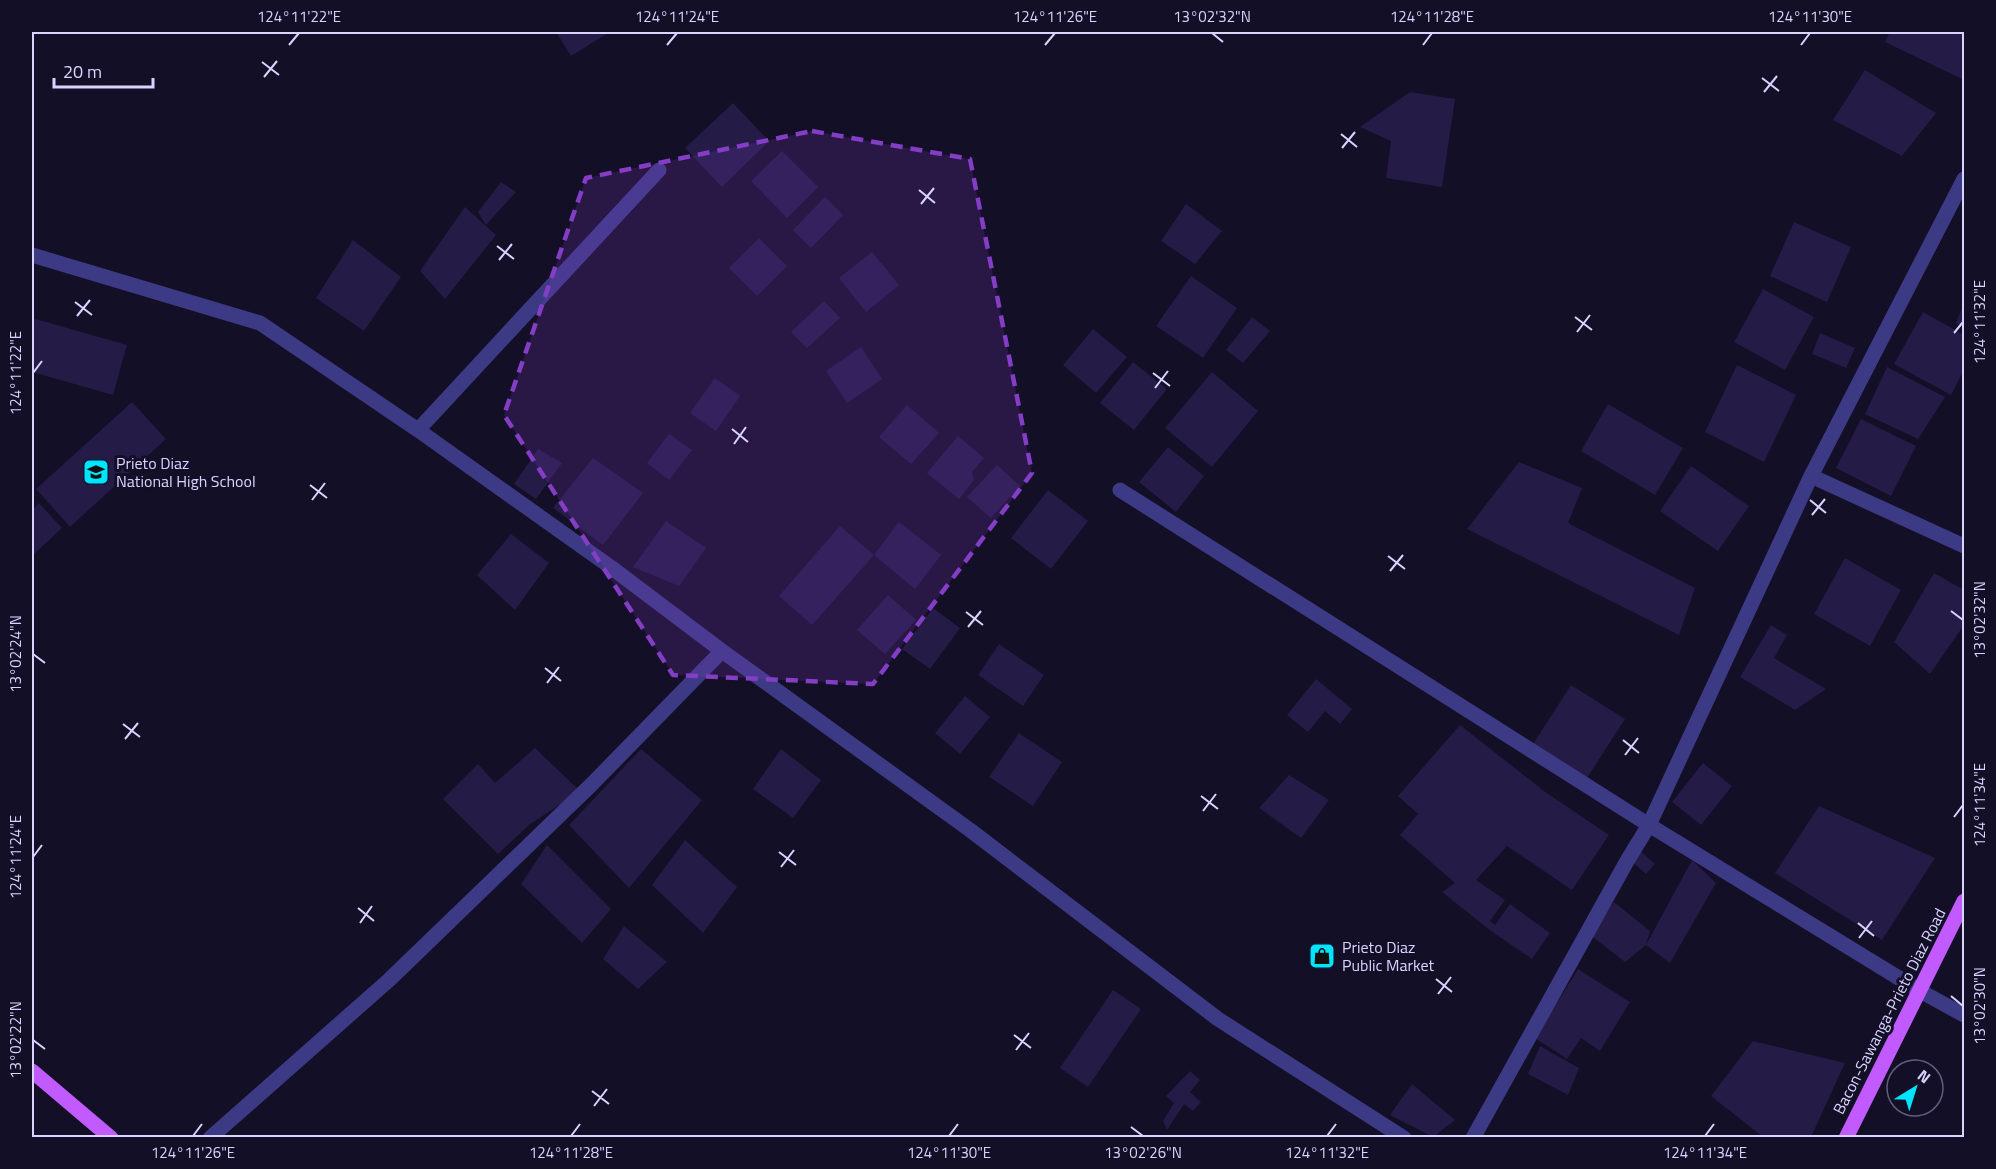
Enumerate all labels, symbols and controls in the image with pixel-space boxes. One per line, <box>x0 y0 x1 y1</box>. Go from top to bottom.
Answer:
text: 124°11'22"E <box>257 5 341 28</box>
text: 124°11'24"E <box>635 5 719 28</box>
text: 124°11'26"E <box>1013 5 1097 28</box>
text: 13°02'32"N <box>1173 5 1251 28</box>
text: 124°11'28"E <box>1390 5 1474 28</box>
text: 124°11'30"E <box>1768 5 1852 28</box>
scale bar <box>54 51 153 89</box>
text: 20 m <box>63 58 102 85</box>
text: 124°11'32"E <box>1968 280 1991 364</box>
text: 124°11'22"E <box>4 331 27 415</box>
place label: Prieto Diaz National High School <box>116 451 256 493</box>
school or university icon: Prieto Diaz National High School <box>81 457 111 487</box>
text: 13°02'32"N <box>1968 581 1991 659</box>
text: 13°02'24"N <box>4 615 27 693</box>
text: 124°11'34"E <box>1968 763 1991 847</box>
text: 124°11'24"E <box>4 815 27 899</box>
street label: Bacon-Sawanga-Prieto Diaz Road <box>1826 904 1952 1118</box>
place label: Prieto Diaz Public Market <box>1342 935 1435 977</box>
shop icon: Prieto Diaz Public Market <box>1307 941 1337 971</box>
text: 13°02'30"N <box>1968 967 1991 1045</box>
text: 13°02'22"N <box>4 1001 27 1079</box>
north arrow <box>1885 1058 1945 1118</box>
text: N <box>1912 1063 1936 1089</box>
text: 124°11'26"E <box>151 1141 235 1164</box>
text: 124°11'28"E <box>529 1141 613 1164</box>
text: 124°11'30"E <box>907 1141 991 1164</box>
text: 13°02'26"N <box>1104 1141 1182 1164</box>
text: 124°11'32"E <box>1285 1141 1369 1164</box>
text: 124°11'34"E <box>1663 1141 1747 1164</box>

